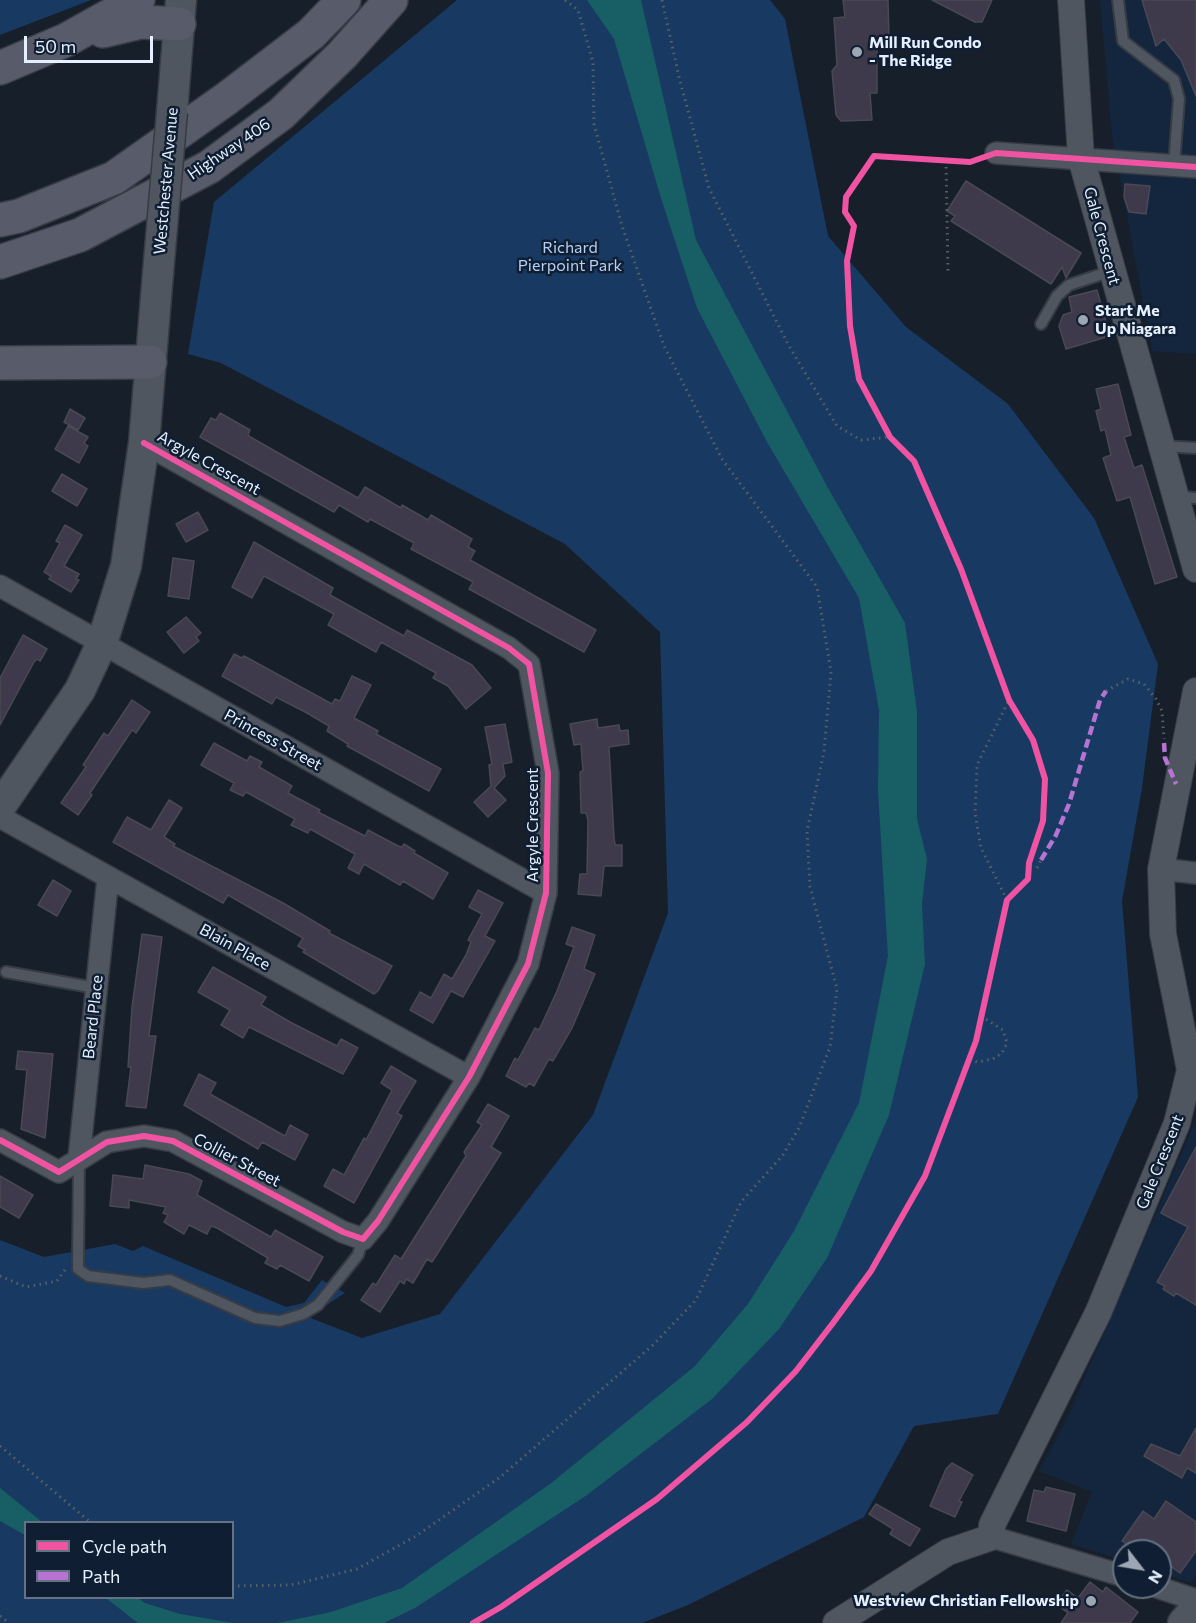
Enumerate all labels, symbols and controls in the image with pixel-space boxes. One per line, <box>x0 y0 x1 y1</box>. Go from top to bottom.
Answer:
scale bar <box>27 24 156 62</box>
place label: Mill Run Condo - The Ridge <box>869 33 982 71</box>
text: 50 m <box>35 35 76 57</box>
marker: Mill Run Condo - The Ridge <box>850 45 864 59</box>
street label: Westchester Avenue <box>150 107 182 255</box>
street label: Highway 406 <box>184 114 274 184</box>
street label: Gale Crescent <box>1080 185 1124 287</box>
park label: Richard Pierpoint Park <box>518 238 622 276</box>
place label: Start Me Up Niagara <box>1095 301 1176 339</box>
marker: Start Me Up Niagara <box>1076 313 1090 327</box>
street label: Argyle Crescent <box>154 427 264 499</box>
street label: Princess Street <box>221 705 325 775</box>
street label: Argyle Crescent <box>523 768 543 882</box>
street label: Blain Place <box>196 920 274 974</box>
street label: Beard Place <box>79 974 107 1060</box>
street label: Gale Crescent <box>1132 1112 1188 1212</box>
street label: Collier Street <box>190 1129 284 1191</box>
legend <box>24 1521 234 1599</box>
text: Cycle path <box>82 1535 167 1557</box>
north arrow <box>1112 1539 1172 1599</box>
text: Path <box>82 1565 120 1587</box>
text: N <box>1145 1567 1167 1588</box>
place label: Westview Christian Fellowship <box>853 1591 1079 1611</box>
marker: Westview Christian Fellowship <box>1084 1594 1098 1608</box>

